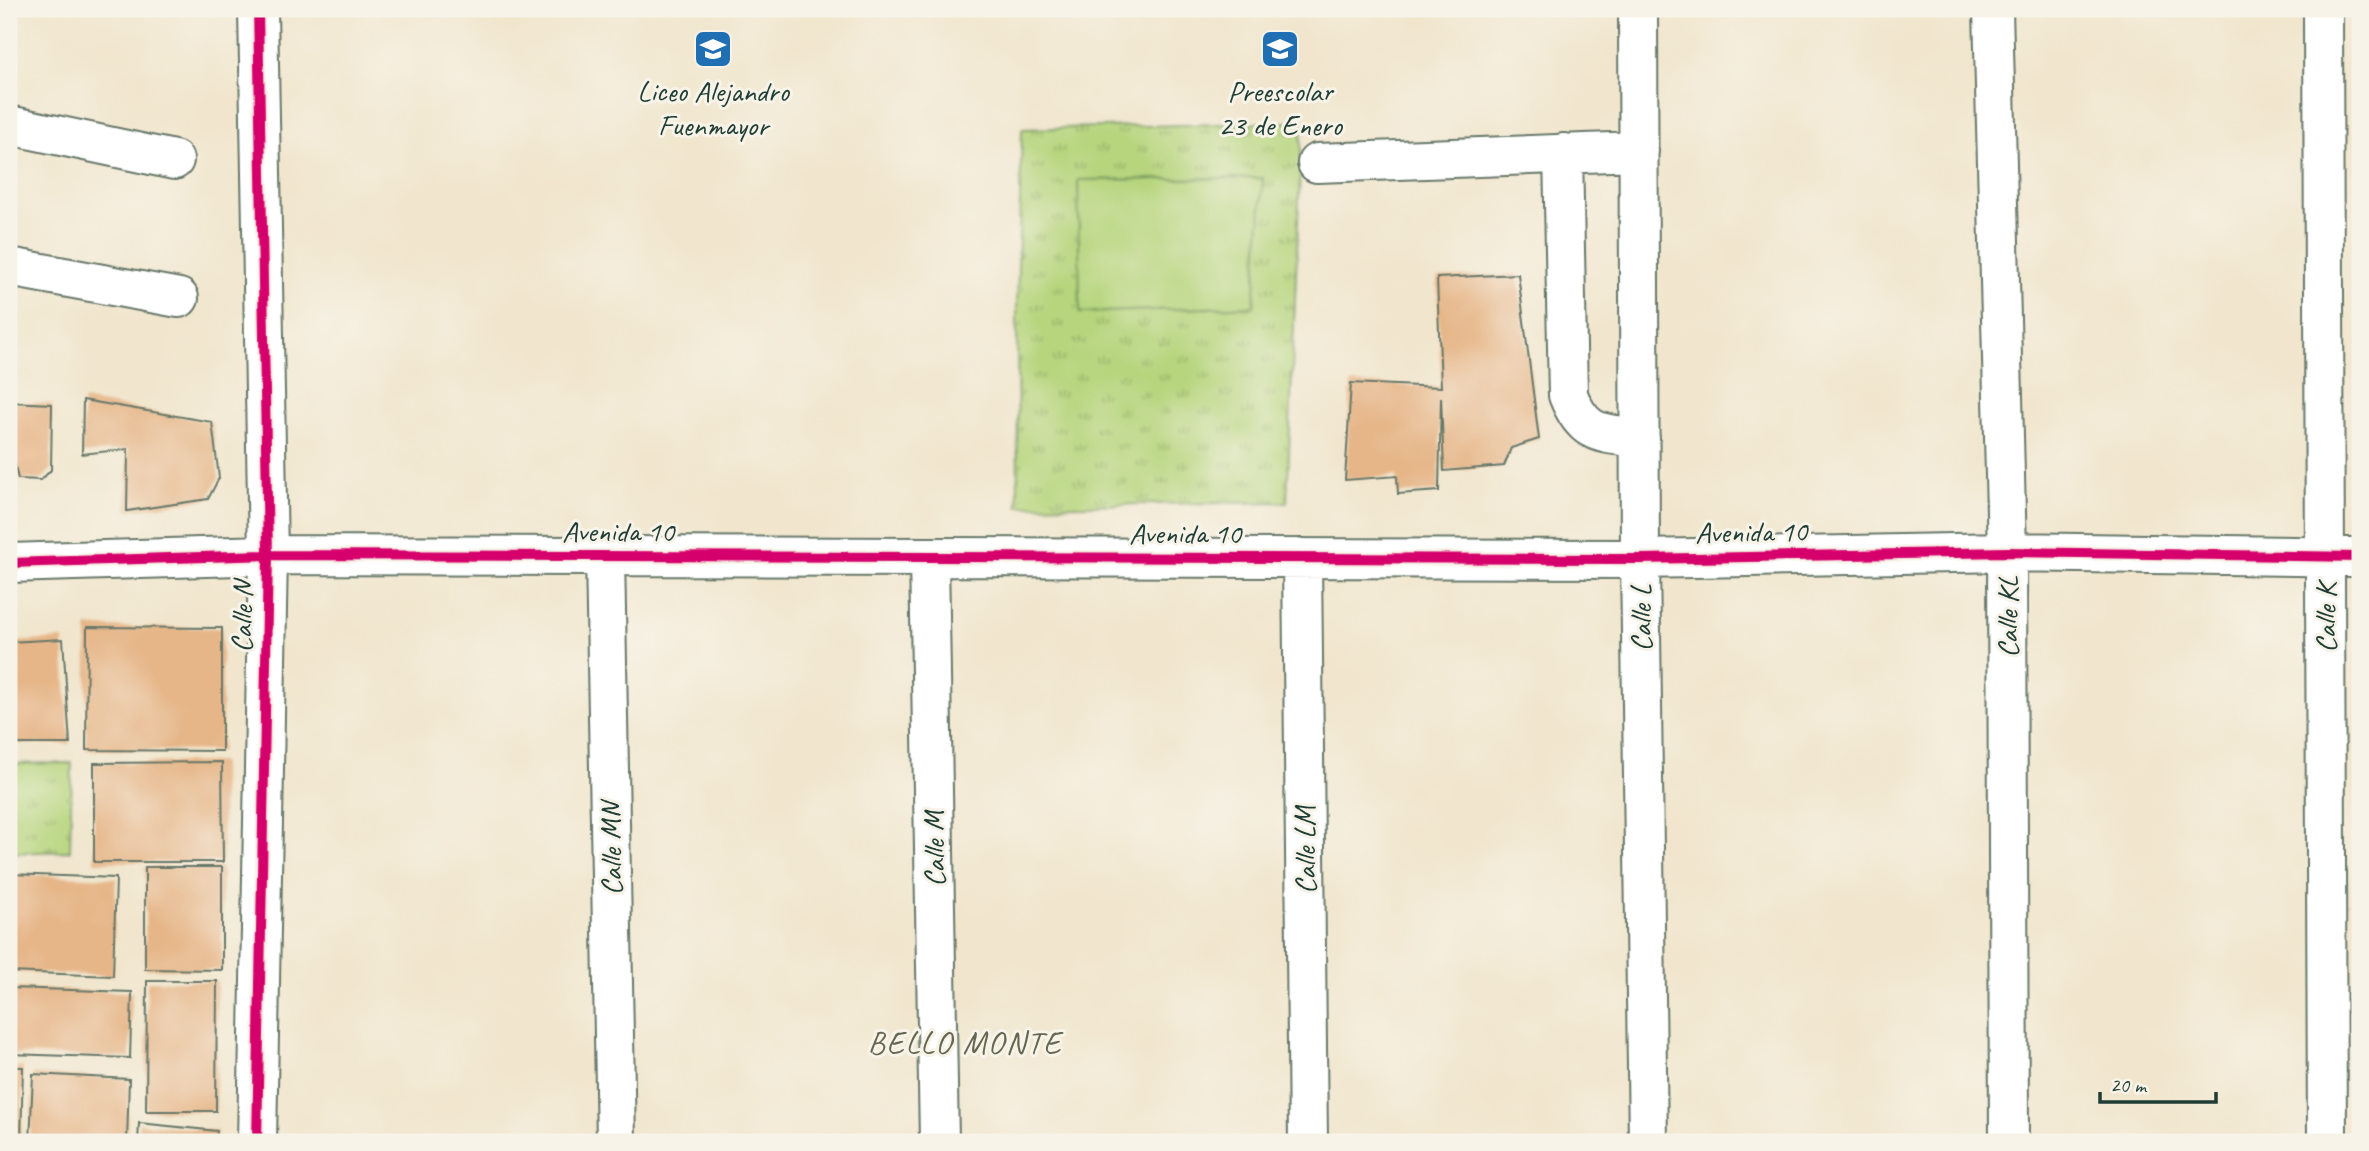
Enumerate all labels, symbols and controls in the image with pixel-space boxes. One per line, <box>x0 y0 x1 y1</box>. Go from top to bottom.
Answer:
school or university icon: Liceo Alejandro Fuenmayor <box>692 28 734 70</box>
school or university icon: Preescolar 23 de Enero <box>1259 28 1301 70</box>
place label: Liceo Alejandro Fuenmayor <box>637 72 790 144</box>
place label: Preescolar 23 de Enero <box>1218 72 1343 144</box>
street label: Avenida 10 <box>562 512 677 550</box>
street label: Avenida 10 <box>1695 512 1810 552</box>
street label: Avenida 10 <box>1129 514 1244 552</box>
street label: Calle KL <box>1988 575 2026 658</box>
street label: Calle N <box>222 577 262 653</box>
street label: Calle K <box>2306 578 2344 653</box>
street label: Calle L <box>1621 584 1661 652</box>
street label: Calle MN <box>591 798 631 896</box>
street label: Calle LM <box>1285 804 1325 894</box>
street label: Calle M <box>914 808 954 887</box>
district label: BELLO MONTE <box>868 1022 1064 1063</box>
scale bar <box>2100 1060 2215 1104</box>
text: 20 m <box>2110 1072 2148 1098</box>

